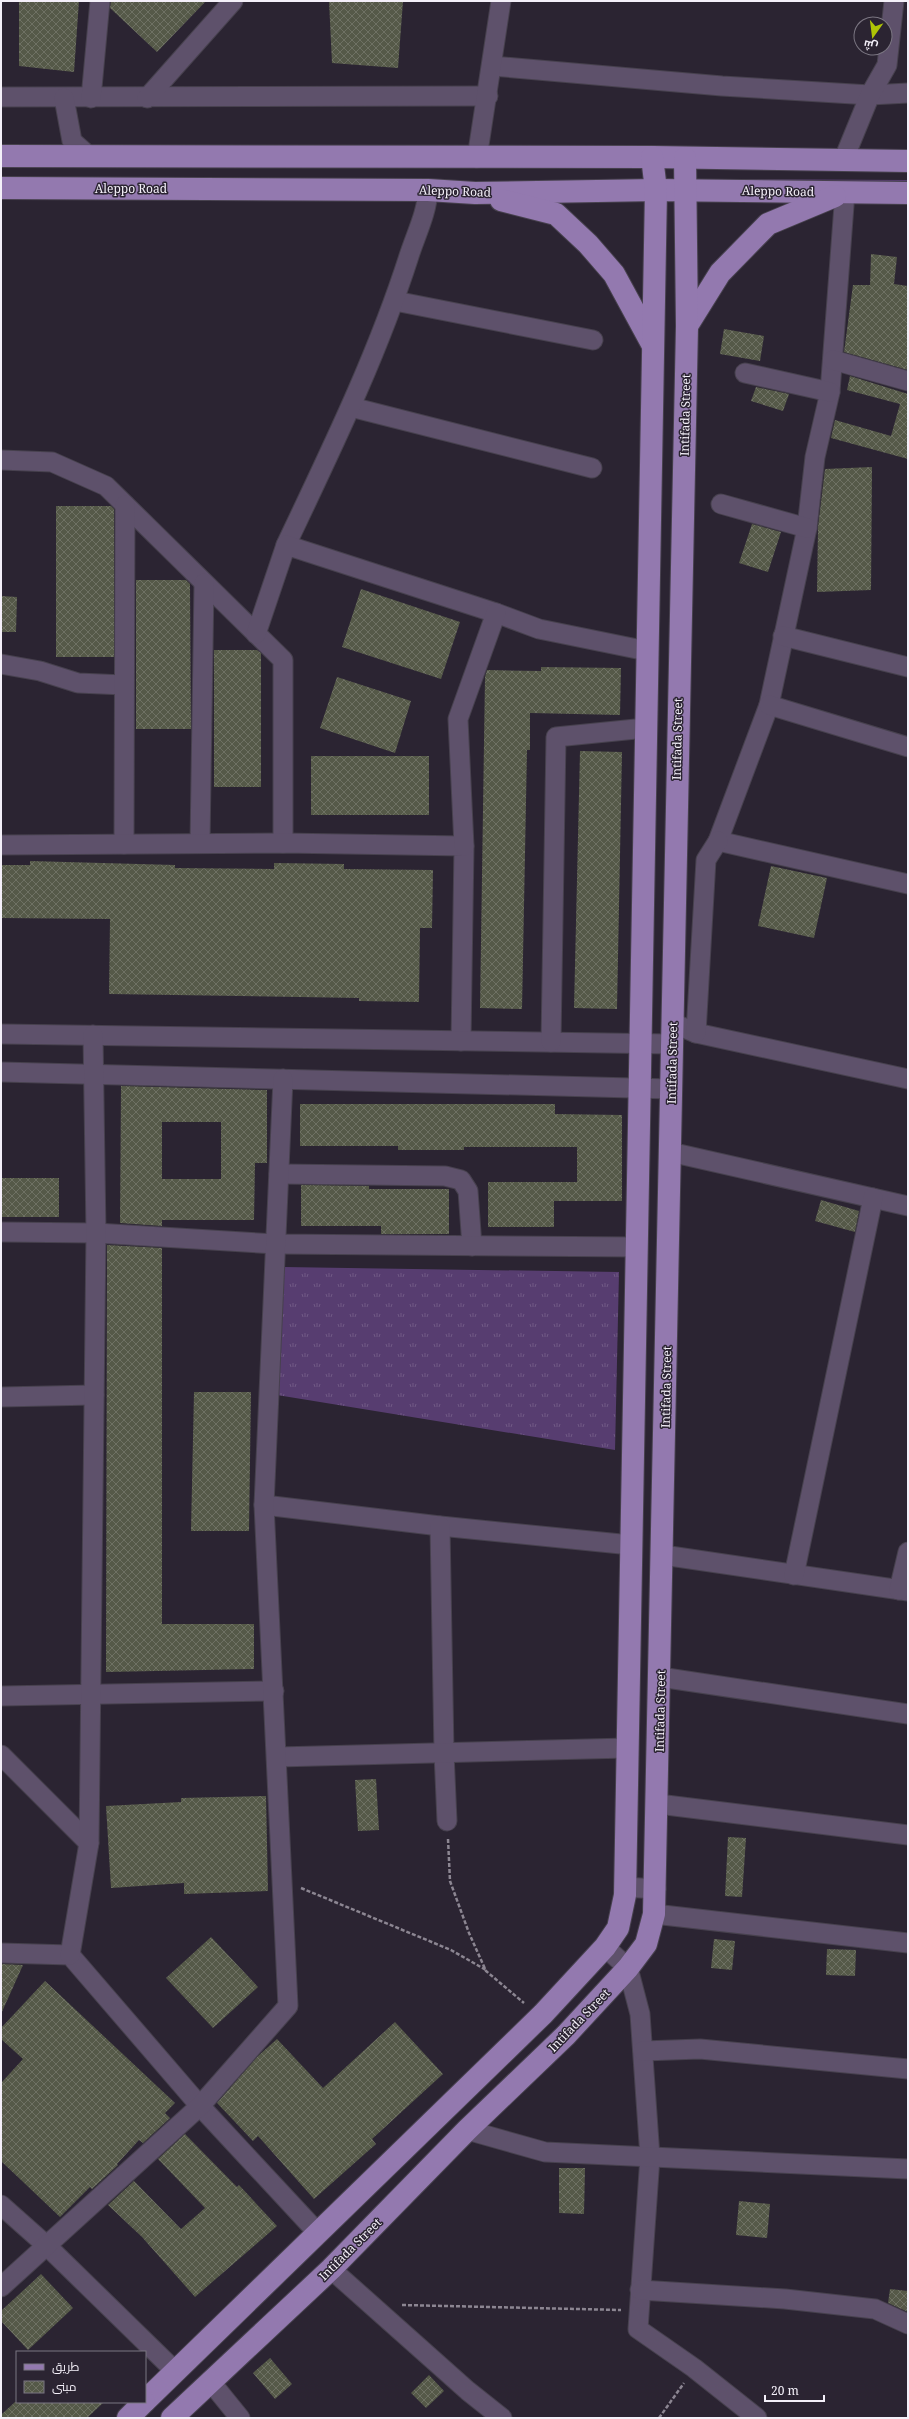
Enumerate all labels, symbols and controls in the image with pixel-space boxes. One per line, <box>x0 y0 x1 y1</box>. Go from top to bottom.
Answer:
north arrow <box>853 16 893 56</box>
text: ش <box>862 37 879 55</box>
street label: Aleppo Road <box>95 180 168 197</box>
street label: Aleppo Road <box>419 181 492 201</box>
street label: Aleppo Road <box>742 182 815 200</box>
street label: Intifada Street <box>676 374 694 456</box>
street label: Intifada Street <box>668 698 686 780</box>
street label: Intifada Street <box>663 1022 681 1104</box>
street label: Intifada Street <box>657 1346 675 1428</box>
street label: Intifada Street <box>651 1670 669 1752</box>
street label: Intifada Street <box>544 1985 614 2055</box>
street label: Intifada Street <box>315 2214 385 2284</box>
legend <box>16 2351 146 2403</box>
text: طريق <box>52 2358 80 2375</box>
scale bar <box>765 2377 824 2403</box>
text: مبنى <box>52 2378 77 2395</box>
text: 20 m <box>771 2382 799 2399</box>

